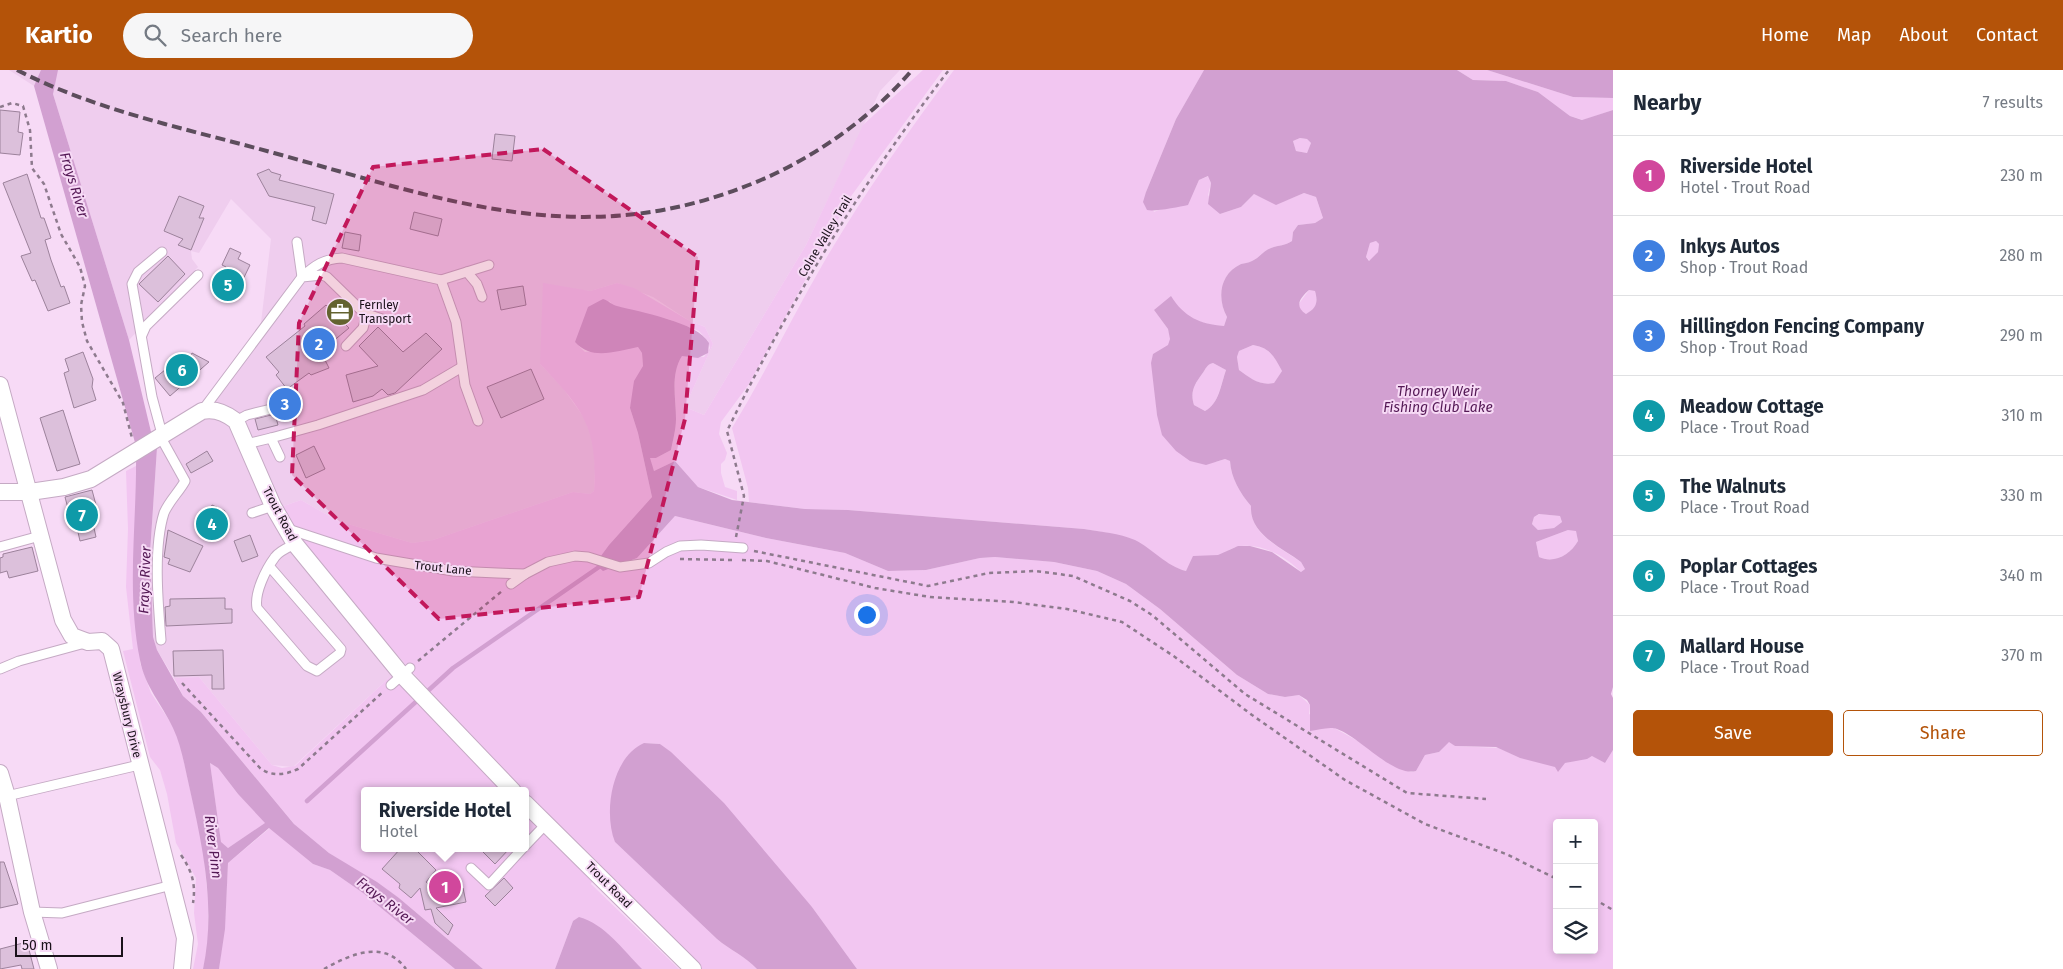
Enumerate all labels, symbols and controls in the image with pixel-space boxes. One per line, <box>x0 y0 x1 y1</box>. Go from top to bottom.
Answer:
search box <box>123 13 473 58</box>
text: Kartio <box>25 21 93 49</box>
icon: search <box>141 21 169 49</box>
text: Search here <box>181 24 282 47</box>
text: Home <box>1761 24 1809 46</box>
text: Map <box>1837 24 1871 46</box>
text: About <box>1899 24 1948 46</box>
text: Contact <box>1976 24 2038 46</box>
text: Nearby <box>1633 90 1701 116</box>
text: 7 results <box>1983 93 2043 112</box>
water label: Frays River <box>56 150 92 220</box>
text: Riverside Hotel <box>1680 155 1812 178</box>
text: 1 <box>1645 166 1653 185</box>
text: 230 m <box>2000 166 2043 185</box>
text: Hotel · Trout Road <box>1680 178 1811 197</box>
street label: Colne Valley Trail <box>795 192 855 279</box>
text: Inkys Autos <box>1680 235 1780 258</box>
text: 2 <box>1645 246 1653 265</box>
text: 280 m <box>1999 246 2043 265</box>
text: Shop · Trout Road <box>1680 258 1808 277</box>
pin: 5 <box>212 266 244 304</box>
office icon: Fernley Transport <box>325 297 355 327</box>
place label: Fernley Transport <box>359 298 412 326</box>
text: Hillingdon Fencing Company <box>1680 315 1924 338</box>
pin: 2 <box>303 325 335 363</box>
text: 3 <box>1645 326 1653 345</box>
text: 290 m <box>2000 326 2043 345</box>
text: Shop · Trout Road <box>1680 338 1808 357</box>
pin: 6 <box>166 351 198 389</box>
water label: Thorney Weir Fishing Club Lake <box>1383 383 1493 416</box>
pin: 3 <box>269 385 301 423</box>
text: Meadow Cottage <box>1680 395 1824 418</box>
text: 4 <box>1644 406 1654 425</box>
text: 310 m <box>2002 406 2043 425</box>
text: Place · Trout Road <box>1680 418 1810 437</box>
text: The Walnuts <box>1680 475 1786 498</box>
street label: Trout Road <box>260 485 300 543</box>
text: 5 <box>1645 486 1653 505</box>
text: 330 m <box>2000 486 2043 505</box>
pin: 7 <box>66 496 98 534</box>
text: Place · Trout Road <box>1680 498 1810 517</box>
pin: 4 <box>196 505 228 543</box>
water label: Frays River <box>135 545 155 614</box>
text: Poplar Cottages <box>1680 555 1817 578</box>
street label: Trout Lane <box>414 558 472 578</box>
text: 6 <box>1644 566 1654 585</box>
text: 340 m <box>2000 566 2043 585</box>
text: Place · Trout Road <box>1680 578 1810 597</box>
your location <box>854 602 880 628</box>
text: Mallard House <box>1680 635 1804 658</box>
text: 7 <box>1645 646 1653 665</box>
text: 370 m <box>2001 646 2043 665</box>
text: Place · Trout Road <box>1680 658 1810 677</box>
street label: Wraysbury Drive <box>110 671 144 759</box>
button: Save <box>1633 710 1833 756</box>
button: Share <box>1843 710 2043 756</box>
popup <box>361 787 529 852</box>
text: Riverside Hotel <box>379 799 511 822</box>
water label: River Pinn <box>201 814 225 880</box>
map controls <box>1553 819 1598 954</box>
button: + <box>1553 819 1598 864</box>
text: Hotel <box>379 822 418 841</box>
street label: Trout Road <box>583 859 635 911</box>
button: − <box>1553 864 1598 909</box>
pin: 1 <box>429 868 461 906</box>
water label: Frays River <box>353 874 417 929</box>
button: layers <box>1553 909 1598 954</box>
scale bar <box>15 934 122 957</box>
text: 50 m <box>22 937 53 954</box>

